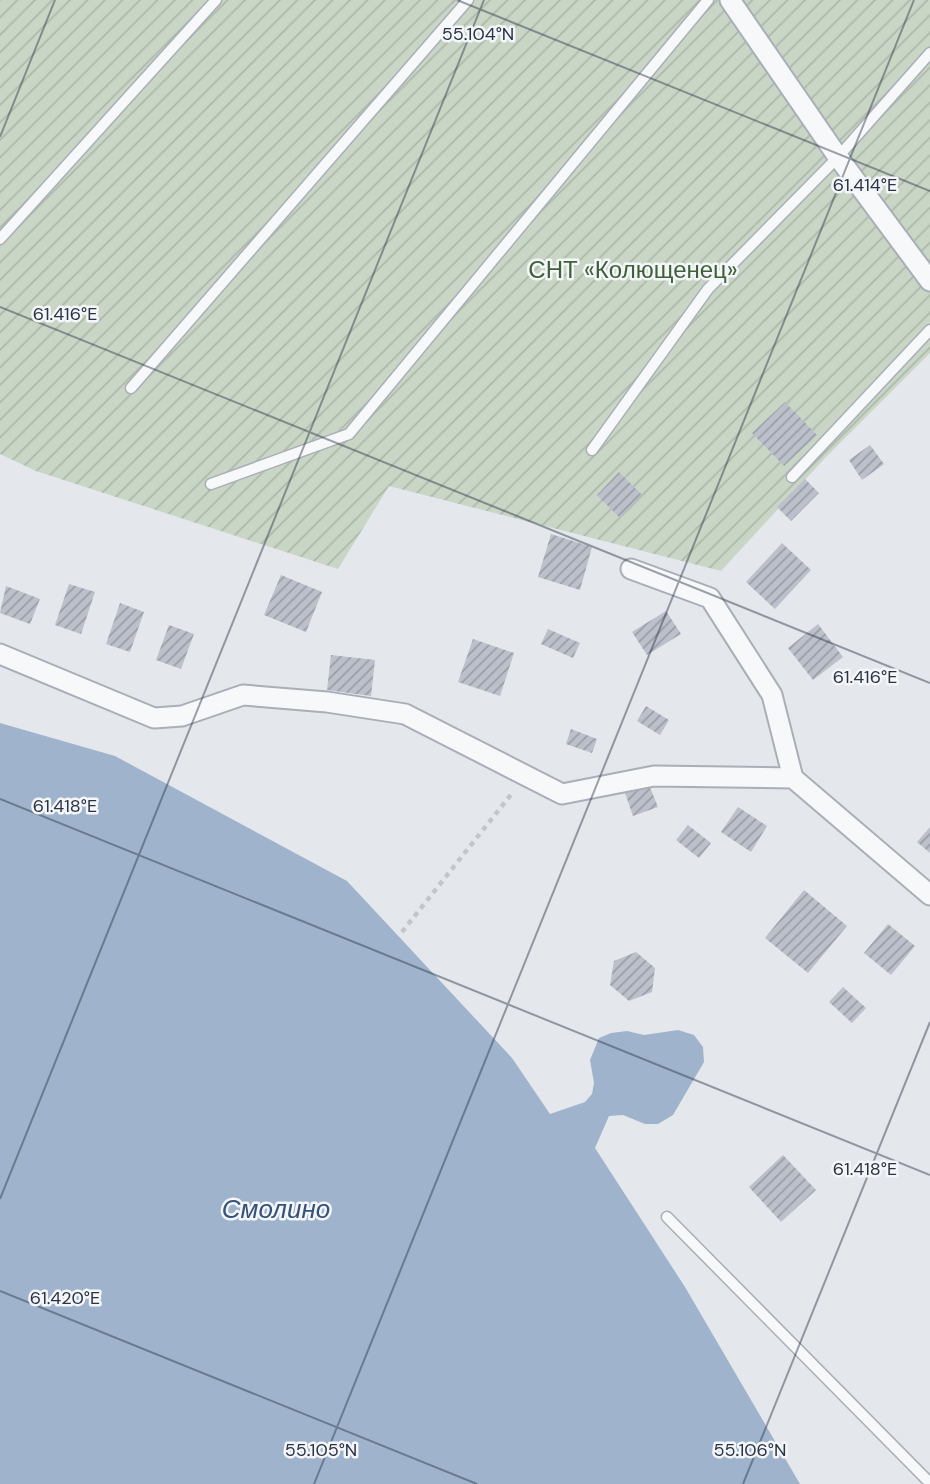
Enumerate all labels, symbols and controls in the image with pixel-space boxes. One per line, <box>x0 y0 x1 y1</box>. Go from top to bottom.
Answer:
text: 55.104°N <box>442 22 514 46</box>
text: 61.414°E <box>833 173 897 197</box>
park label: СНТ «Колющенец» <box>528 254 738 285</box>
text: 61.416°E <box>33 302 97 326</box>
text: 61.416°E <box>833 665 897 689</box>
text: 61.418°E <box>33 794 97 818</box>
text: 61.418°E <box>833 1157 897 1181</box>
water label: Смолино <box>222 1192 330 1226</box>
text: 61.420°E <box>30 1286 100 1310</box>
text: 55.105°N <box>285 1438 357 1462</box>
text: 55.106°N <box>714 1438 786 1462</box>

